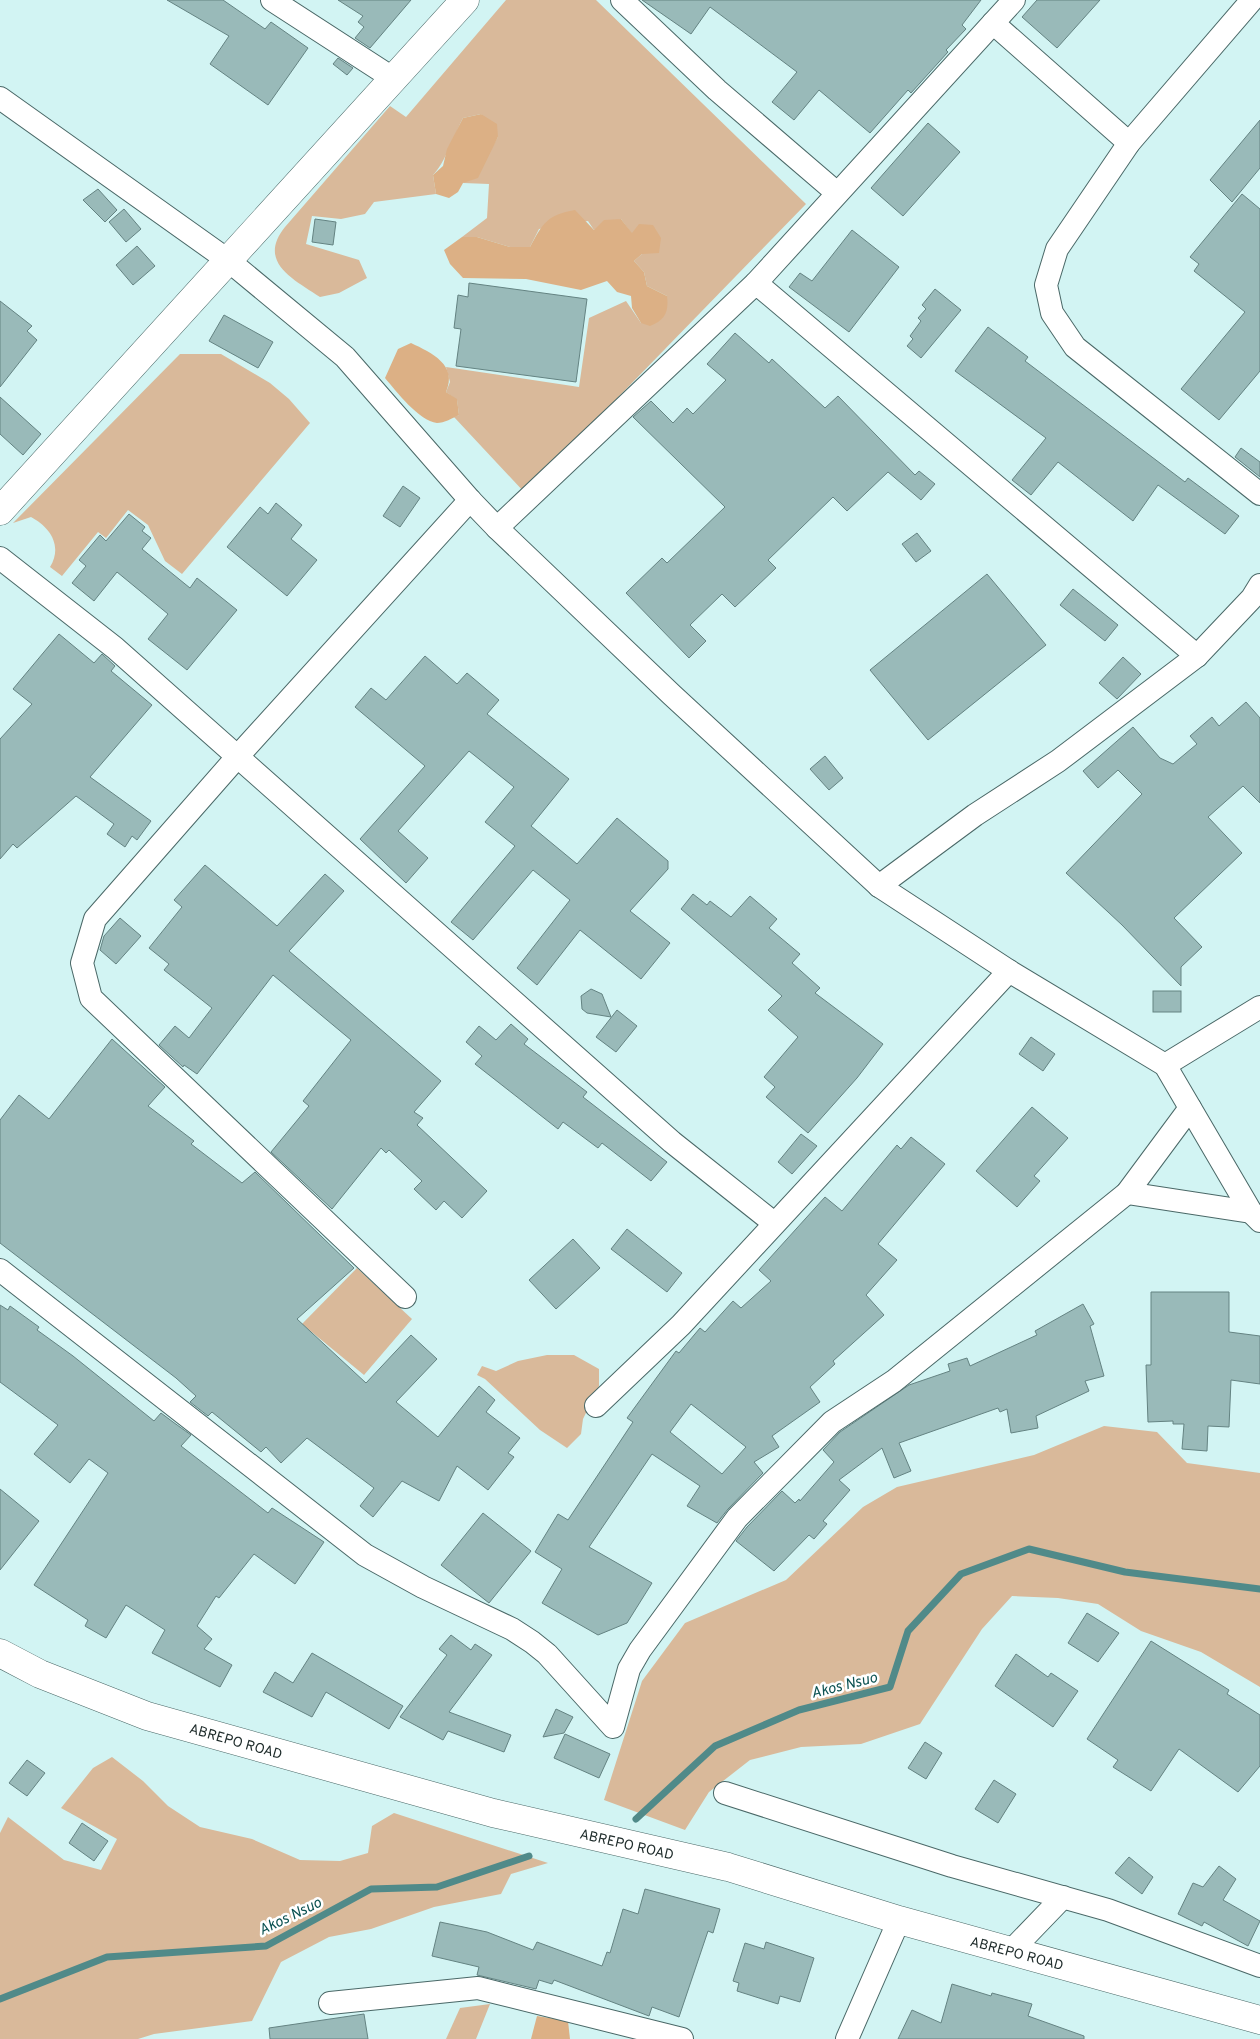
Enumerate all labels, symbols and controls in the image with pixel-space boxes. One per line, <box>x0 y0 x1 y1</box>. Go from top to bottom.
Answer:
water label: Akos Nsuo <box>809 1669 879 1704</box>
street label: ABREPO ROAD <box>187 1721 284 1764</box>
street label: ABREPO ROAD <box>578 1826 675 1865</box>
water label: Akos Nsuo <box>256 1894 325 1941</box>
street label: ABREPO ROAD <box>968 1934 1065 1975</box>

